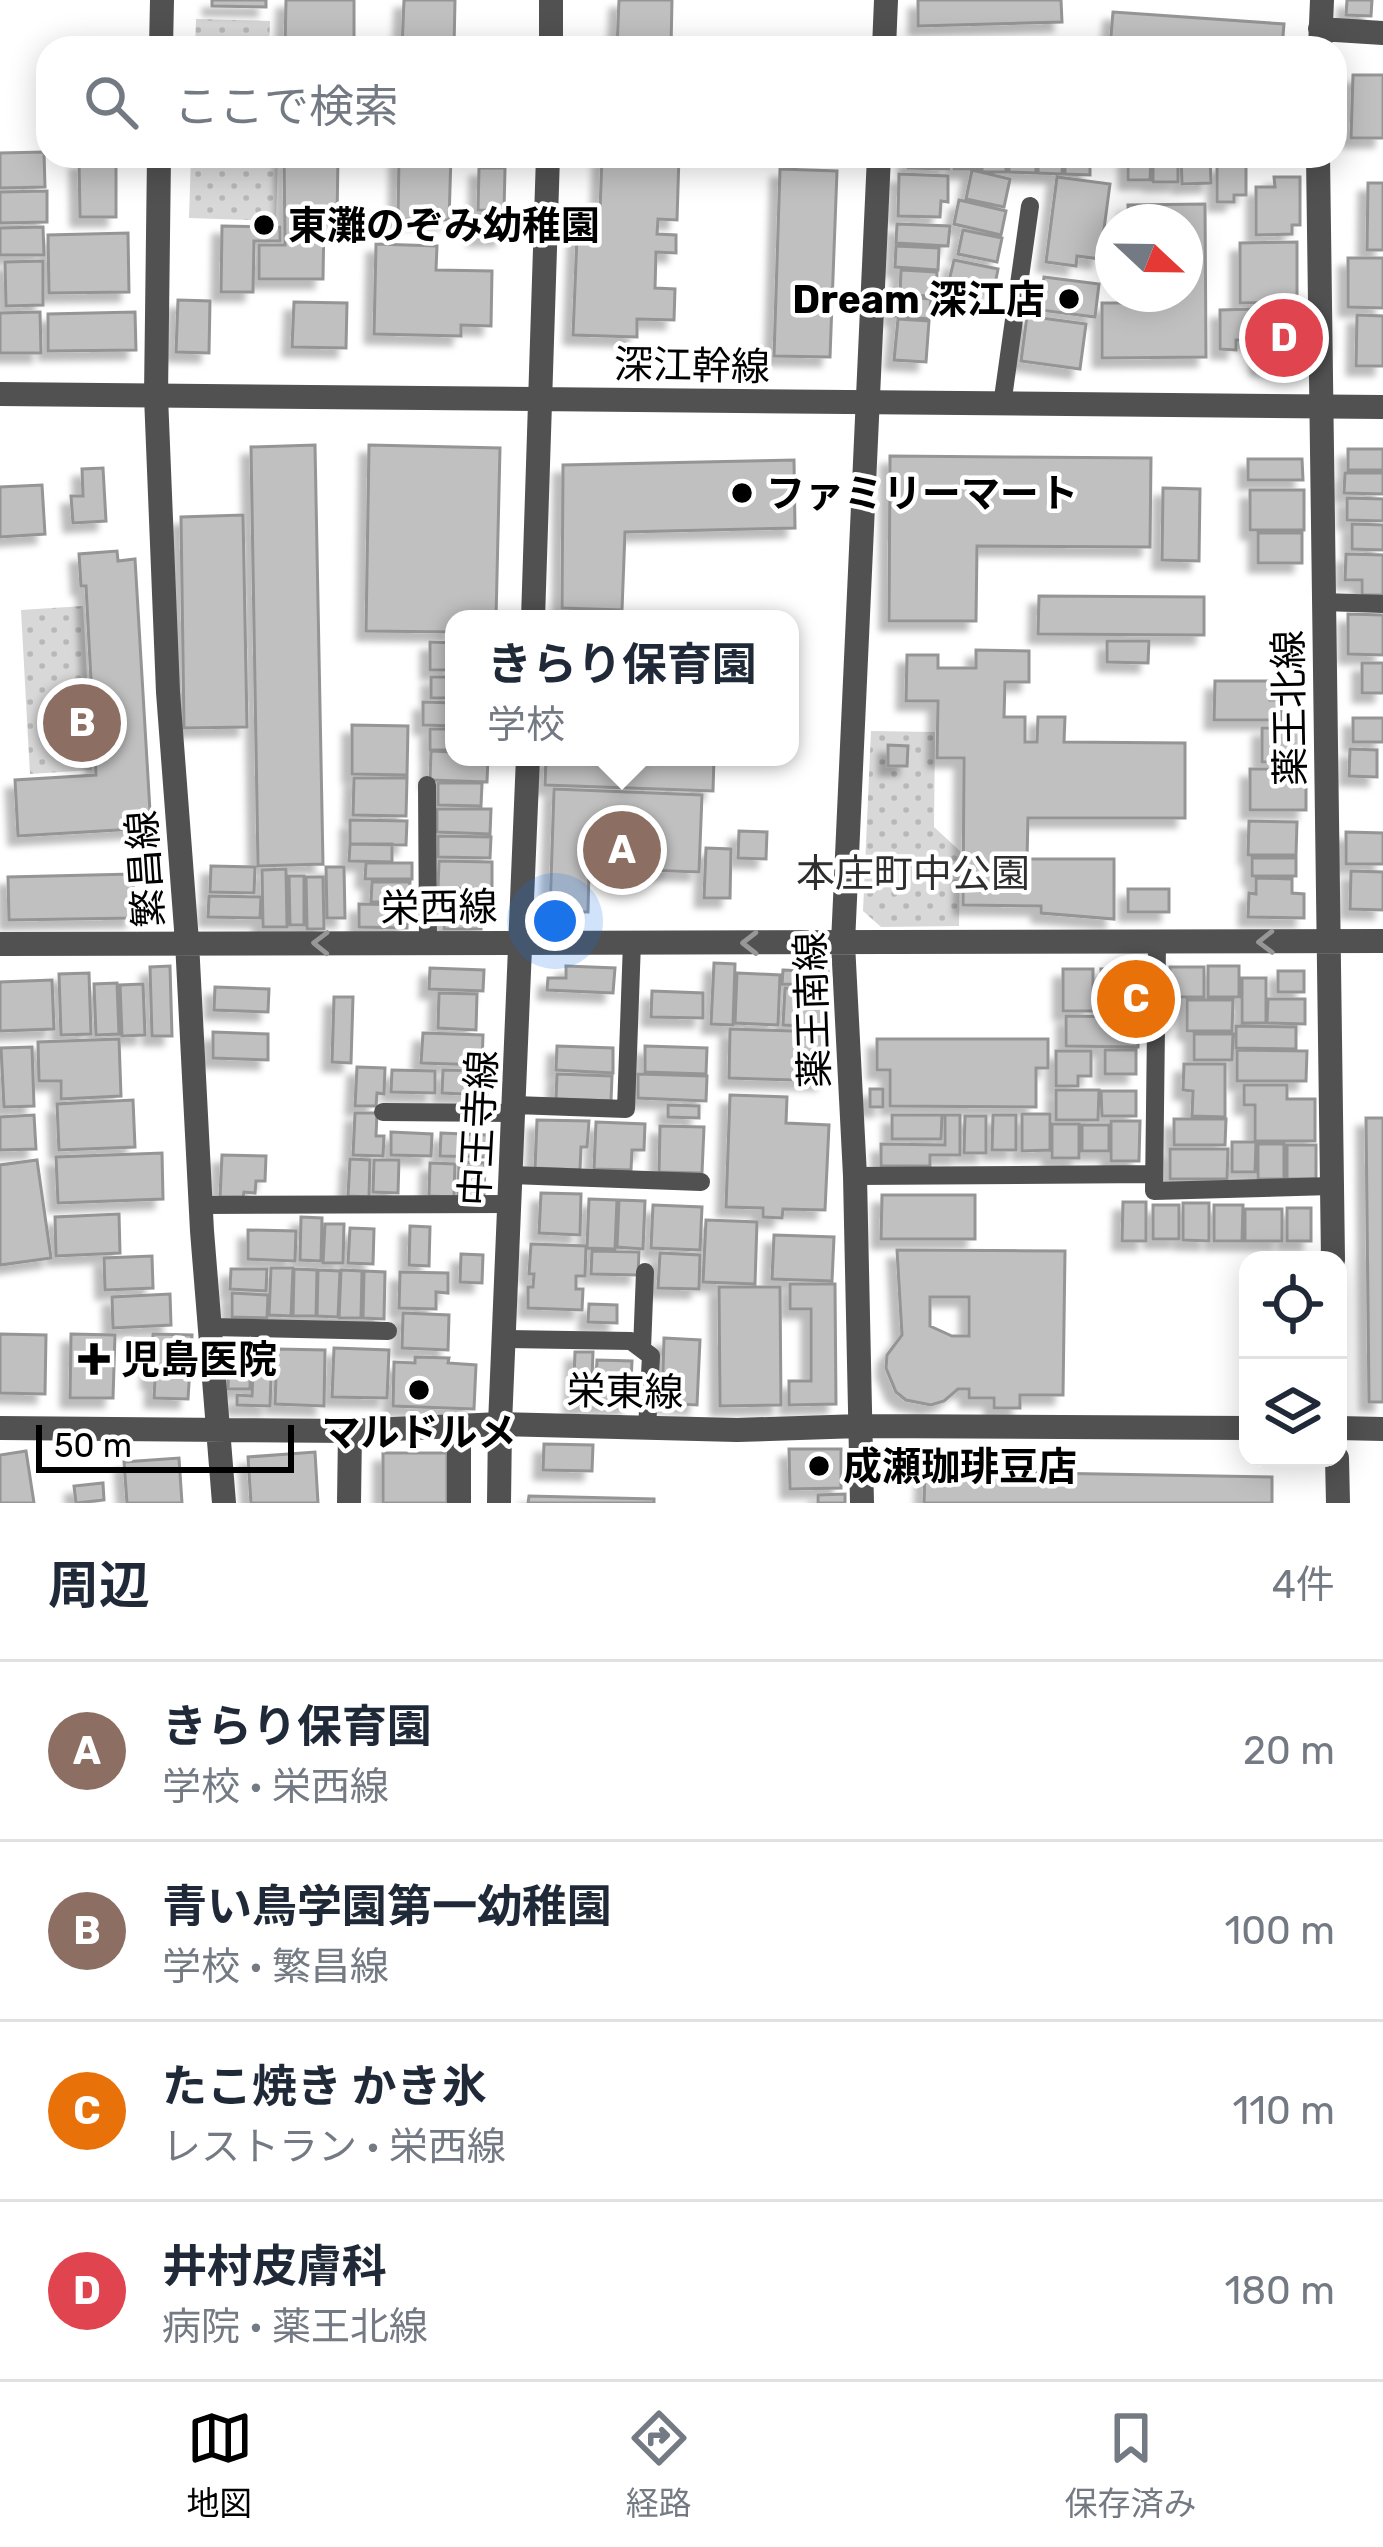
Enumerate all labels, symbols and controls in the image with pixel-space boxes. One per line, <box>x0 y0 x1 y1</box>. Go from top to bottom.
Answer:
search box <box>36 36 1347 168</box>
icon: search <box>78 69 144 135</box>
text: ここで検索 <box>174 80 399 133</box>
place label: 東灘のぞみ幼稚園 <box>288 203 600 249</box>
north arrow <box>1095 204 1203 312</box>
marker: 東灘のぞみ幼稚園 <box>251 212 277 238</box>
place label: Dream 深江店 <box>792 277 1045 323</box>
marker: Dream 深江店 <box>1056 286 1082 312</box>
pin: D <box>1245 293 1323 383</box>
street label: 深江幹線 <box>614 342 770 390</box>
place label: ファミリーマート <box>766 471 1078 517</box>
marker: ファミリーマート <box>729 480 755 506</box>
popup <box>445 610 799 766</box>
street label: 薬王北線 <box>1266 630 1314 786</box>
text: きらり保育園 <box>487 638 757 691</box>
pin: B <box>43 678 121 768</box>
text: 学校 <box>487 702 565 748</box>
pin: A <box>583 805 661 895</box>
street label: 繁昌線 <box>119 809 173 929</box>
park label: 本庄町中公園 <box>796 851 1030 897</box>
street label: 栄西線 <box>380 884 498 932</box>
your location <box>525 891 585 951</box>
one-way arrow <box>1256 929 1275 955</box>
one-way arrow <box>311 930 329 956</box>
one-way arrow <box>740 930 758 956</box>
street label: 薬王南線 <box>787 931 839 1089</box>
pin: C <box>1097 954 1175 1044</box>
street label: 中王寺線 <box>452 1049 506 1207</box>
map controls <box>1239 1251 1347 1467</box>
button: locate <box>1239 1251 1347 1359</box>
place label: 児島医院 <box>121 1337 277 1383</box>
marker: 児島医院 <box>78 1343 110 1375</box>
button: layers <box>1239 1359 1347 1467</box>
street label: 栄東線 <box>566 1368 684 1416</box>
marker: マルドルメ <box>406 1377 432 1403</box>
place label: マルドルメ <box>321 1410 517 1456</box>
scale bar <box>36 1419 294 1472</box>
text: 50 m <box>54 1426 132 1465</box>
place label: 成瀬珈琲豆店 <box>843 1444 1077 1490</box>
marker: 成瀬珈琲豆店 <box>806 1453 832 1479</box>
text: 周辺 <box>48 1555 150 1616</box>
text: 4件 <box>1272 1562 1335 1608</box>
text: きらり保育園 <box>162 1700 432 1753</box>
text: A <box>73 1728 101 1774</box>
text: 20 m <box>1243 1728 1335 1774</box>
text: 学校 · 栄西線 <box>162 1764 389 1810</box>
text: 青い鳥学園第一幼稚園 <box>162 1880 612 1933</box>
text: B <box>73 1908 101 1954</box>
text: 100 m <box>1225 1908 1335 1954</box>
text: 学校 · 繁昌線 <box>162 1944 389 1990</box>
text: たこ焼き かき氷 <box>162 2060 487 2113</box>
text: C <box>73 2088 101 2134</box>
text: 110 m <box>1233 2088 1335 2134</box>
text: レストラン · 栄西線 <box>162 2124 506 2170</box>
text: 井村皮膚科 <box>162 2240 387 2293</box>
text: D <box>73 2268 101 2314</box>
text: 180 m <box>1225 2268 1335 2314</box>
text: 病院 · 薬王北線 <box>162 2304 428 2350</box>
tab: 地図 <box>187 2405 253 2525</box>
tab: 経路 <box>626 2405 692 2525</box>
tab: 保存済み <box>1065 2405 1197 2525</box>

